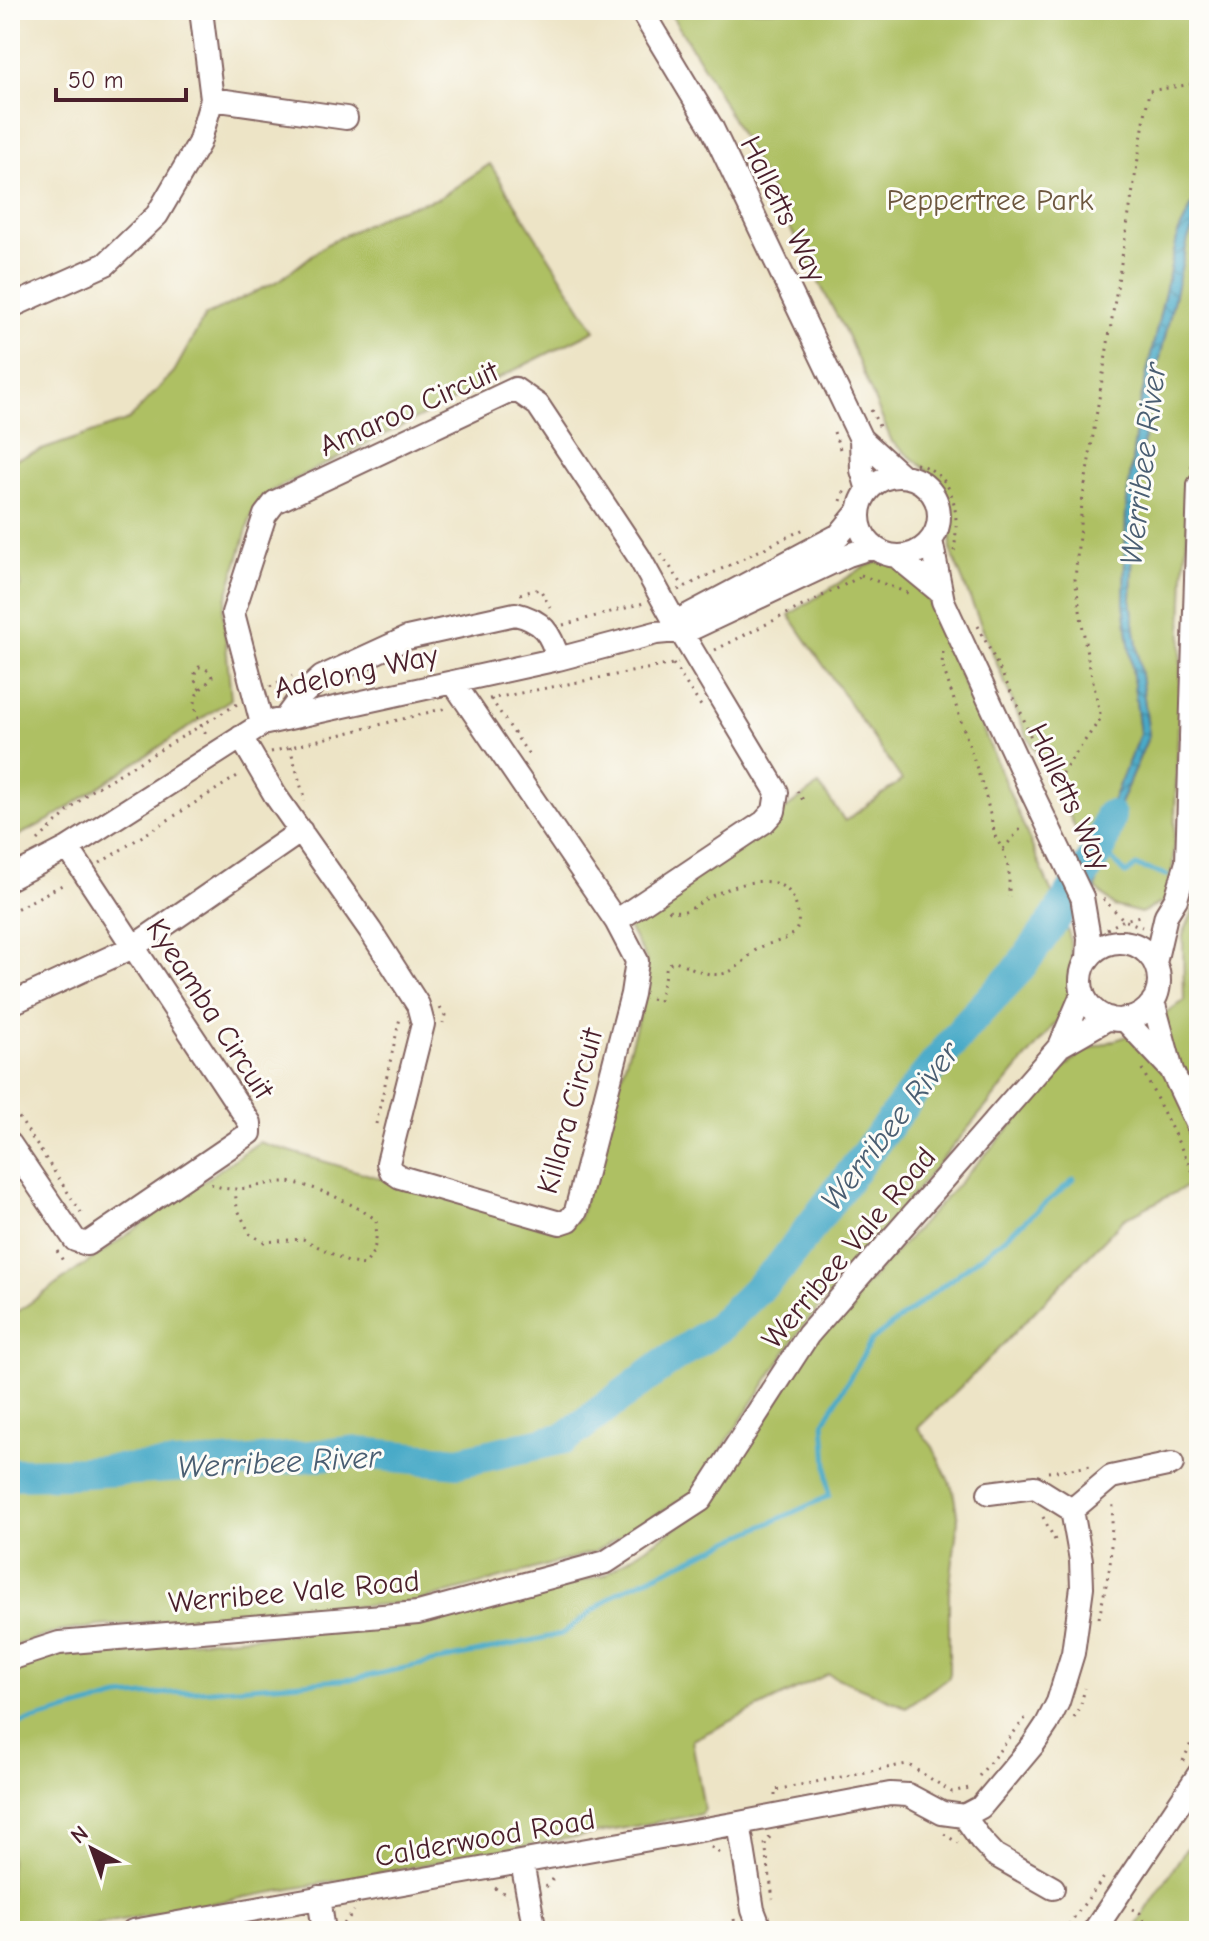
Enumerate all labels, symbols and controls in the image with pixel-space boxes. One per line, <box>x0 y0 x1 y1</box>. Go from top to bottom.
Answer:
scale bar <box>56 52 186 102</box>
text: 50 m <box>68 66 124 94</box>
street label: Halletts Way <box>733 130 834 288</box>
park label: Peppertree Park <box>887 183 1094 218</box>
street label: Amaroo Circuit <box>314 353 505 464</box>
water label: Werribee River <box>1112 359 1174 567</box>
street label: Adelong Way <box>271 637 441 706</box>
street label: Halletts Way <box>1020 718 1118 876</box>
street label: Kyeamba Circuit <box>139 912 282 1107</box>
street label: Killara Circuit <box>530 1023 611 1198</box>
water label: Werribee River <box>813 1033 968 1218</box>
street label: Werribee Vale Road <box>755 1140 943 1356</box>
water label: Werribee River <box>176 1438 383 1486</box>
street label: Werribee Vale Road <box>167 1564 421 1620</box>
street label: Calderwood Road <box>372 1801 598 1875</box>
north arrow <box>52 1809 132 1889</box>
text: N <box>66 1820 93 1849</box>

